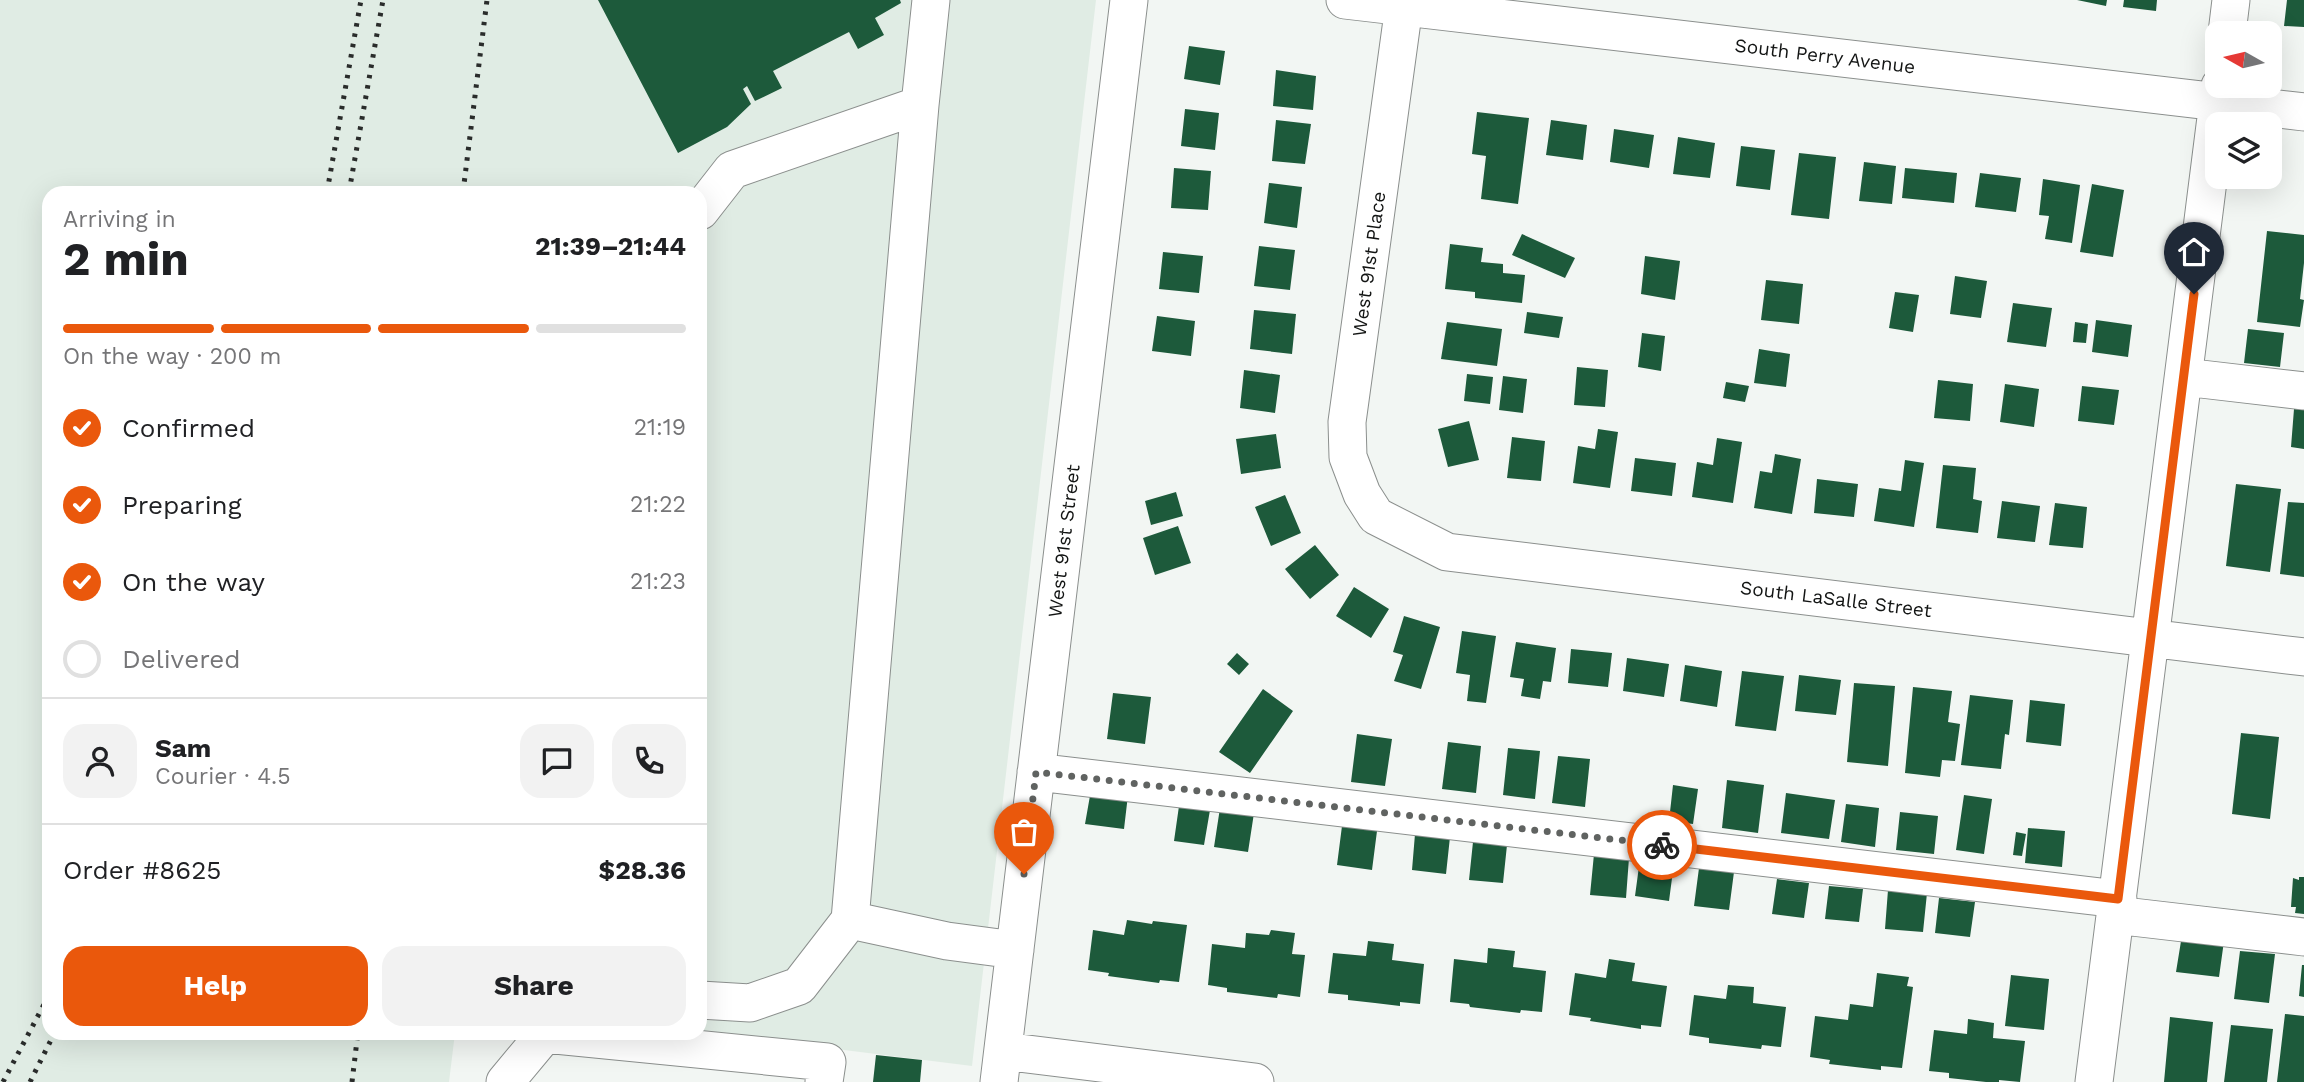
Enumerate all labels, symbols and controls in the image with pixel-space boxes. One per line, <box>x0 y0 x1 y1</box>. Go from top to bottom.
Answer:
north arrow <box>2205 21 2282 98</box>
map controls <box>2205 21 2282 189</box>
street label: South Perry Avenue <box>1733 34 1917 78</box>
button: layers <box>2205 112 2282 189</box>
street label: West 91st Place <box>1347 190 1391 338</box>
text: Arriving in <box>63 206 176 233</box>
pin <box>2164 222 2224 294</box>
text: 21:39–21:44 <box>535 231 686 261</box>
text: 2 min <box>63 232 189 286</box>
icon: home <box>2175 233 2213 271</box>
text: On the way · 200 m <box>63 343 281 370</box>
icon: check <box>63 409 101 447</box>
text: Confirmed <box>122 413 255 443</box>
text: 21:19 <box>634 414 686 441</box>
street label: West 91st Street <box>1043 463 1085 619</box>
icon: check <box>63 486 101 524</box>
text: Preparing <box>122 490 242 520</box>
text: 21:22 <box>630 491 686 518</box>
icon: check <box>63 563 101 601</box>
text: On the way <box>122 567 265 597</box>
text: 21:23 <box>630 568 686 595</box>
street label: South LaSalle Street <box>1739 576 1933 622</box>
text: Delivered <box>122 644 241 674</box>
button: person <box>63 724 137 798</box>
button: chat <box>520 724 594 798</box>
button: phone <box>612 724 686 798</box>
text: Sam <box>155 733 211 763</box>
text: Courier · 4.5 <box>155 763 291 790</box>
pin <box>994 802 1054 874</box>
courier <box>1627 810 1697 880</box>
icon: bag <box>1005 813 1043 851</box>
icon: bike <box>1643 826 1681 864</box>
text: Order #8625 <box>63 855 221 885</box>
text: $28.36 <box>599 855 686 885</box>
button: Help <box>63 946 368 1026</box>
button: Share <box>382 946 686 1026</box>

